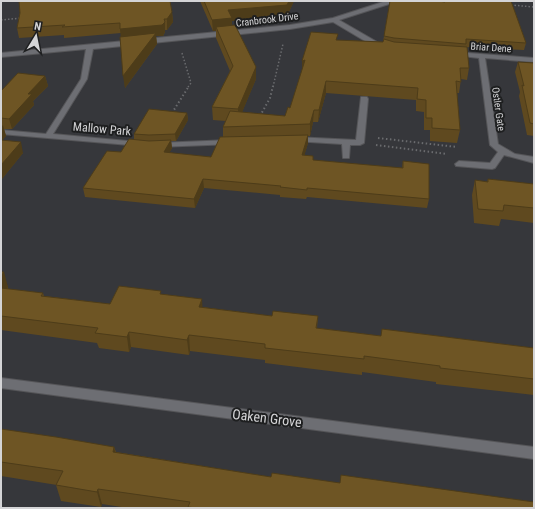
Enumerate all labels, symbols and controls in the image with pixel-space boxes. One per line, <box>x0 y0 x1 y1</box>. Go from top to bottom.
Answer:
street label: Cranbrook Drive <box>235 10 299 29</box>
north arrow <box>16 16 56 56</box>
text: N <box>33 20 42 34</box>
street label: Briar Dene <box>470 41 512 54</box>
street label: Ostler Gate <box>490 86 507 132</box>
street label: Mallow Park <box>72 119 132 139</box>
street label: Oaken Grove <box>231 406 303 430</box>

